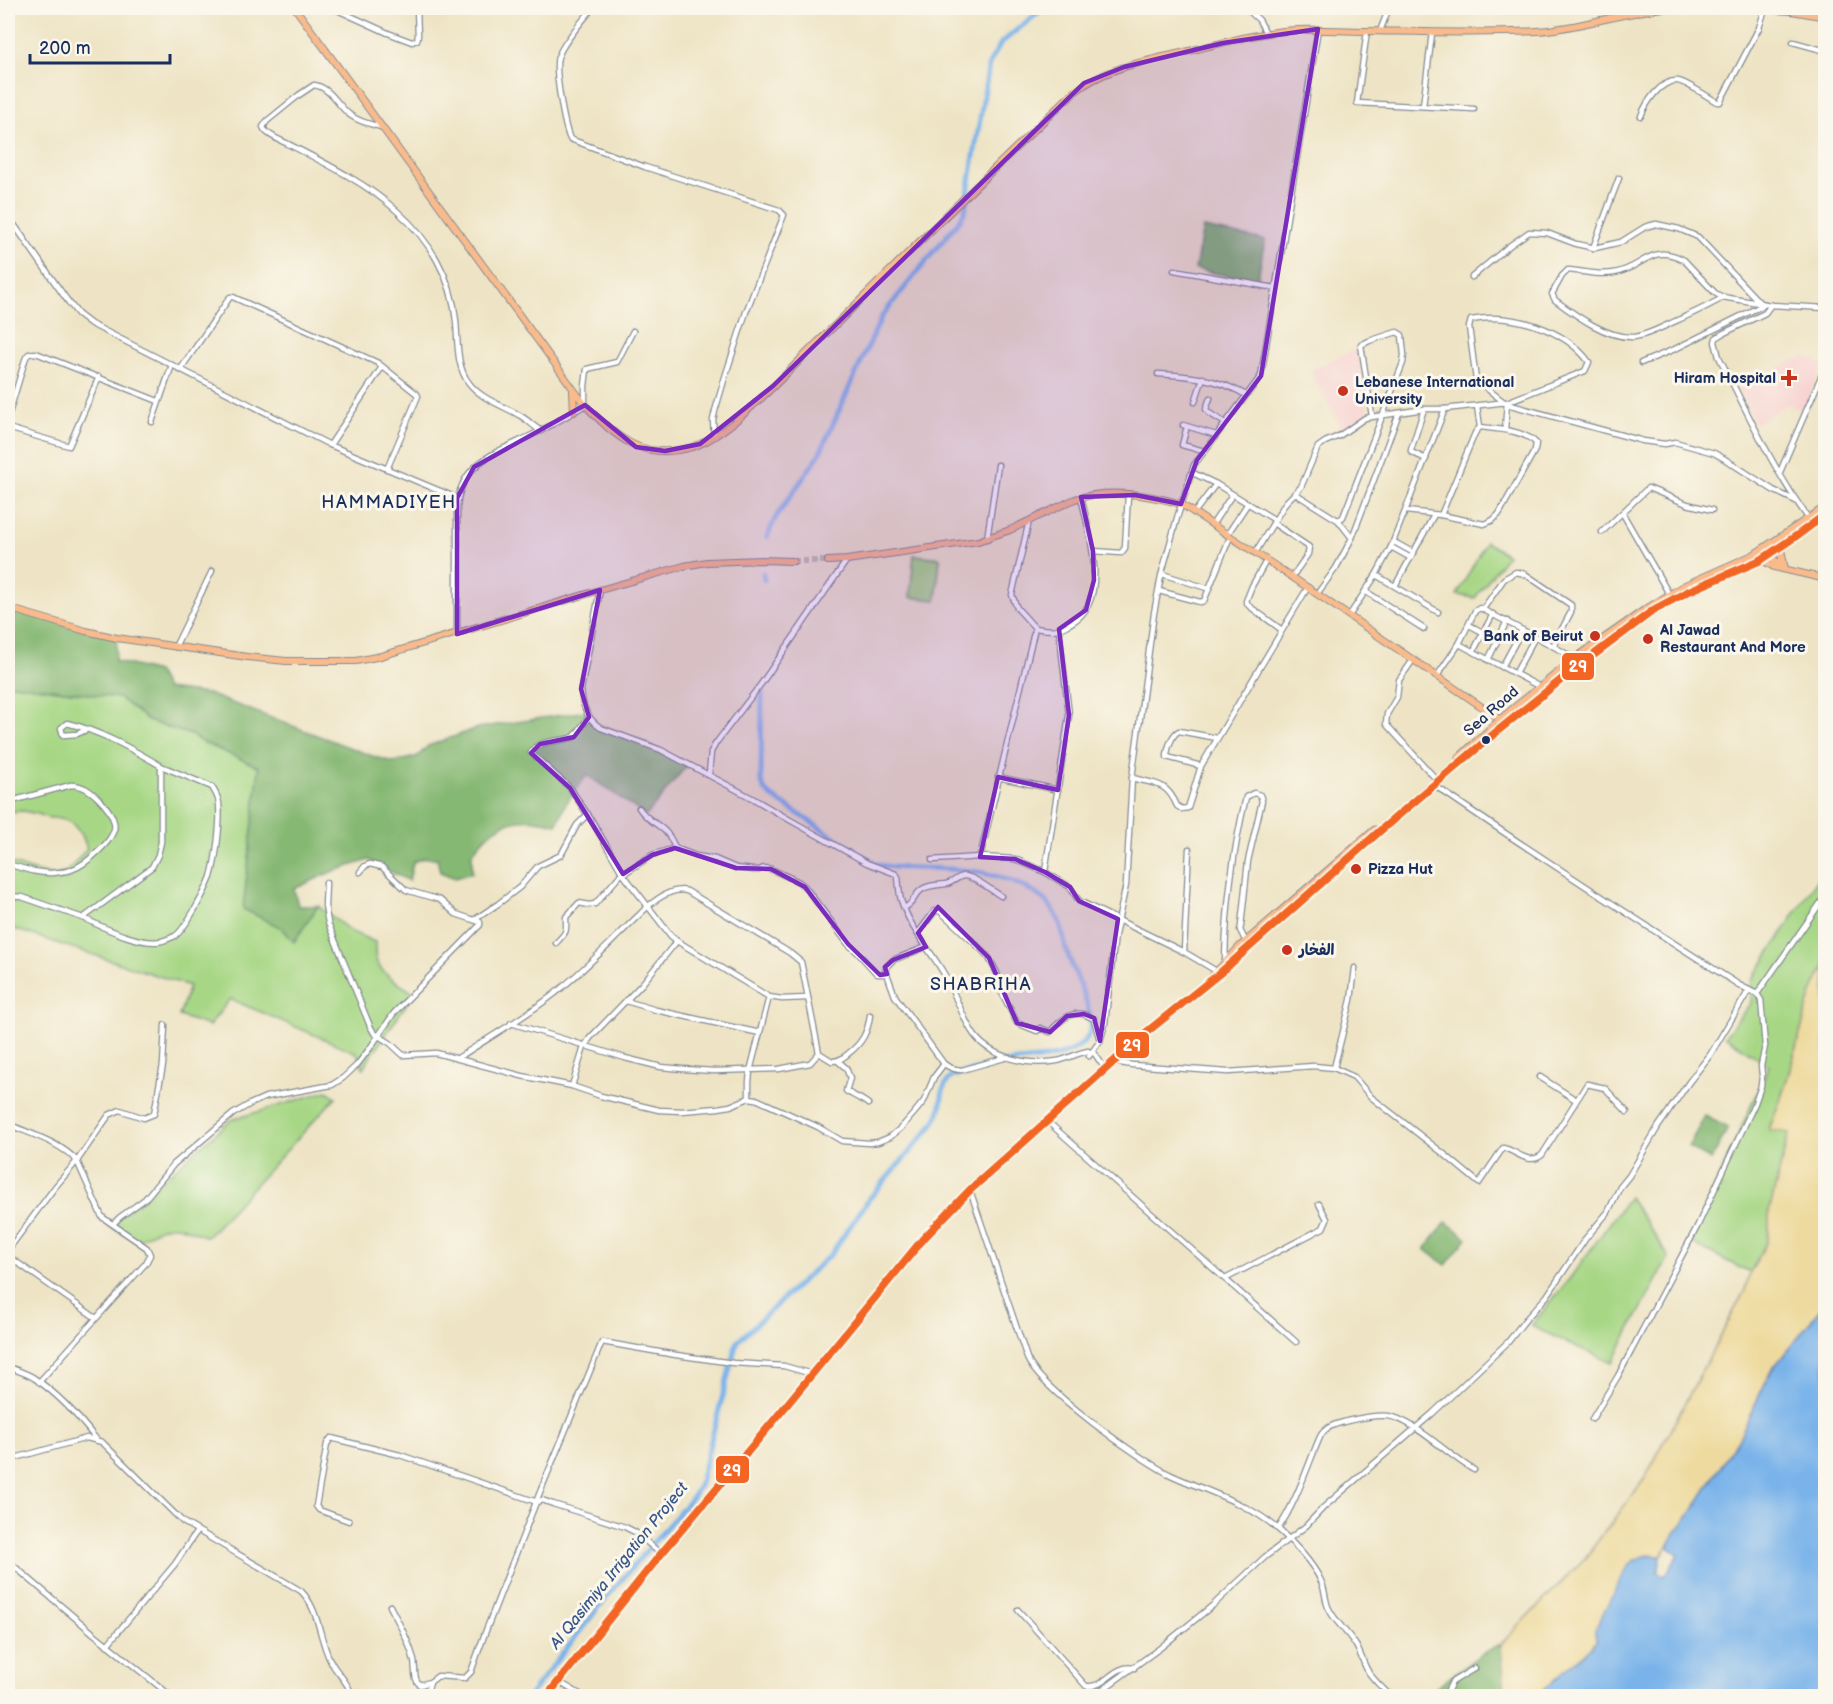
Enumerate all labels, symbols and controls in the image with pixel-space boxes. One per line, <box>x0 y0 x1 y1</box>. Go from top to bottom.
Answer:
scale bar <box>30 27 170 65</box>
text: 200 m <box>39 38 91 59</box>
place label: Hiram Hospital <box>1674 369 1776 388</box>
marker: Hiram Hospital <box>1780 369 1798 387</box>
place label: Lebanese International University <box>1355 373 1514 409</box>
marker: Lebanese International University <box>1336 384 1350 398</box>
district label: HAMMADIYEH <box>321 492 457 513</box>
place label: Al Jawad Restaurant And More <box>1659 621 1806 657</box>
place label: Bank of Beirut <box>1483 627 1583 646</box>
marker: Bank of Beirut <box>1588 629 1602 643</box>
marker: Al Jawad Restaurant And More <box>1641 632 1655 646</box>
line badge: 29 <box>1561 652 1595 681</box>
text: 29 <box>1569 658 1587 677</box>
street label: Sea Road <box>1460 682 1523 740</box>
unlabelled marker <box>1480 734 1492 746</box>
place label: Pizza Hut <box>1368 860 1433 879</box>
marker: Pizza Hut <box>1349 862 1363 876</box>
place label: الفخار <box>1297 941 1335 960</box>
marker: الفخار <box>1280 943 1294 957</box>
district label: SHABRIHA <box>930 974 1032 995</box>
line badge: 29 <box>1115 1031 1150 1059</box>
text: 29 <box>1123 1037 1141 1056</box>
line badge: 29 <box>715 1455 750 1484</box>
text: 29 <box>723 1462 741 1481</box>
water label: Al Qasimiya Irrigation Project <box>546 1478 693 1654</box>

